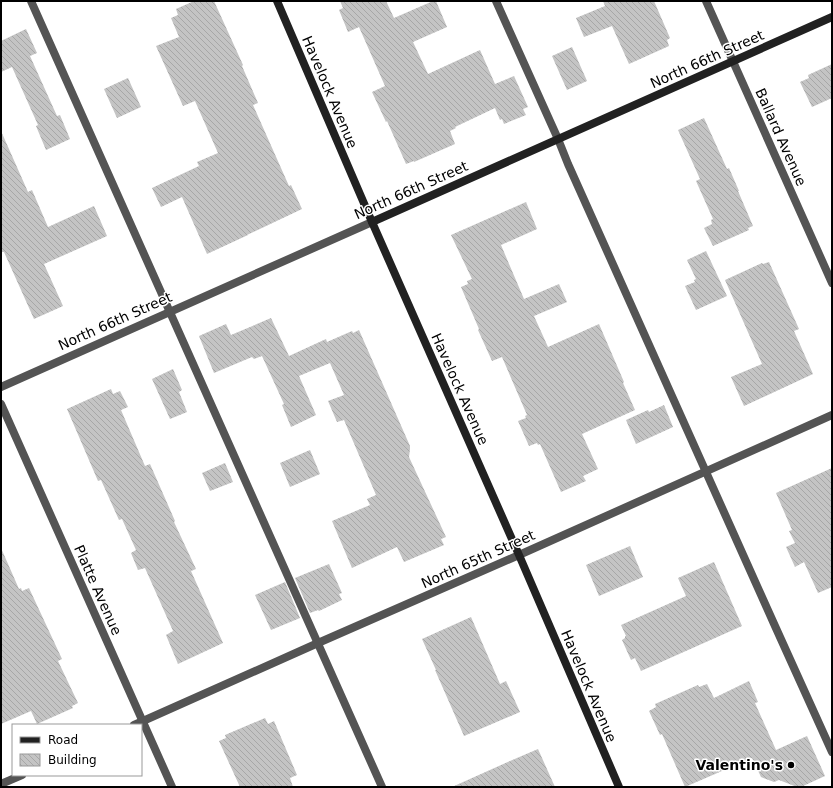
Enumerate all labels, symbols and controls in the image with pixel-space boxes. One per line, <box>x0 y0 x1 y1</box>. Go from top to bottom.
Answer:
street label: North 66th Street <box>648 27 767 91</box>
street label: Havelock Avenue <box>299 33 361 151</box>
street label: Ballard Avenue <box>752 86 810 188</box>
street label: North 66th Street <box>352 158 471 222</box>
street label: North 66th Street <box>56 289 175 353</box>
street label: Havelock Avenue <box>428 331 492 447</box>
street label: North 65th Street <box>419 527 538 591</box>
street label: Platte Avenue <box>71 542 125 638</box>
street label: Havelock Avenue <box>558 627 620 745</box>
legend <box>12 724 142 776</box>
text: Road <box>48 733 78 747</box>
text: Building <box>48 753 97 767</box>
place label: Valentino's <box>696 757 783 773</box>
marker: Valentino's <box>786 760 796 770</box>

